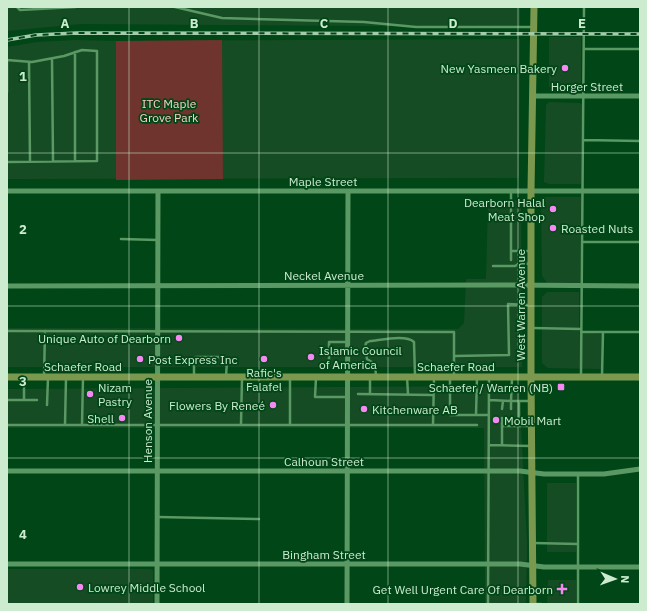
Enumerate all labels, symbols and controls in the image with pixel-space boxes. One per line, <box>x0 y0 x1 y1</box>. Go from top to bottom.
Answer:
text: A <box>61 15 70 32</box>
text: B <box>190 15 199 32</box>
text: C <box>320 15 329 32</box>
text: D <box>448 15 458 32</box>
text: E <box>578 15 586 32</box>
place label: New Yasmeen Bakery <box>440 61 557 76</box>
marker: New Yasmeen Bakery <box>560 63 570 73</box>
text: 1 <box>19 68 27 85</box>
street label: Horger Street <box>551 79 623 94</box>
park label: ITC Maple Grove Park <box>140 96 199 125</box>
street label: Maple Street <box>289 174 357 189</box>
place label: Dearborn Halal Meat Shop <box>464 195 545 224</box>
marker: Dearborn Halal Meat Shop <box>548 204 558 214</box>
text: 2 <box>19 221 27 238</box>
place label: Roasted Nuts <box>561 221 633 236</box>
marker: Roasted Nuts <box>548 223 558 233</box>
street label: West Warren Avenue <box>513 249 528 361</box>
street label: Neckel Avenue <box>284 268 364 283</box>
place label: Unique Auto of Dearborn <box>38 331 171 346</box>
marker: Unique Auto of Dearborn <box>174 333 184 343</box>
place label: Islamic Council of America <box>319 343 402 372</box>
place label: Post Express Inc <box>148 352 238 367</box>
marker: Islamic Council of America <box>306 352 316 362</box>
marker: Post Express Inc <box>135 354 145 364</box>
marker: Rafic's Falafel <box>259 354 269 364</box>
street label: Schaefer Road <box>44 359 122 374</box>
street label: Schaefer Road <box>417 359 495 374</box>
place label: Rafic's Falafel <box>246 365 282 394</box>
text: 3 <box>19 373 27 390</box>
street label: Henson Avenue <box>140 379 155 463</box>
place label: Nizam Pastry <box>98 380 132 409</box>
place label: Schaefer / Warren (NB) <box>429 380 553 395</box>
marker: Schaefer / Warren (NB) <box>556 382 566 392</box>
marker: Nizam Pastry <box>85 389 95 399</box>
place label: Flowers By Reneé <box>169 398 265 413</box>
marker: Flowers By Reneé <box>268 400 278 410</box>
place label: Kitchenware AB <box>372 402 458 417</box>
marker: Kitchenware AB <box>359 404 369 414</box>
place label: Shell <box>87 411 114 426</box>
marker: Shell <box>117 413 127 423</box>
place label: Mobil Mart <box>504 413 561 428</box>
marker: Mobil Mart <box>491 415 501 425</box>
street label: Calhoun Street <box>284 454 364 469</box>
text: 4 <box>19 526 27 543</box>
street label: Bingham Street <box>282 547 366 562</box>
north arrow <box>595 559 635 599</box>
text: N <box>618 575 632 584</box>
place label: Lowrey Middle School <box>88 580 205 595</box>
marker: Lowrey Middle School <box>75 582 85 592</box>
place label: Get Well Urgent Care Of Dearborn <box>372 582 553 597</box>
marker: Get Well Urgent Care Of Dearborn <box>556 583 568 595</box>

